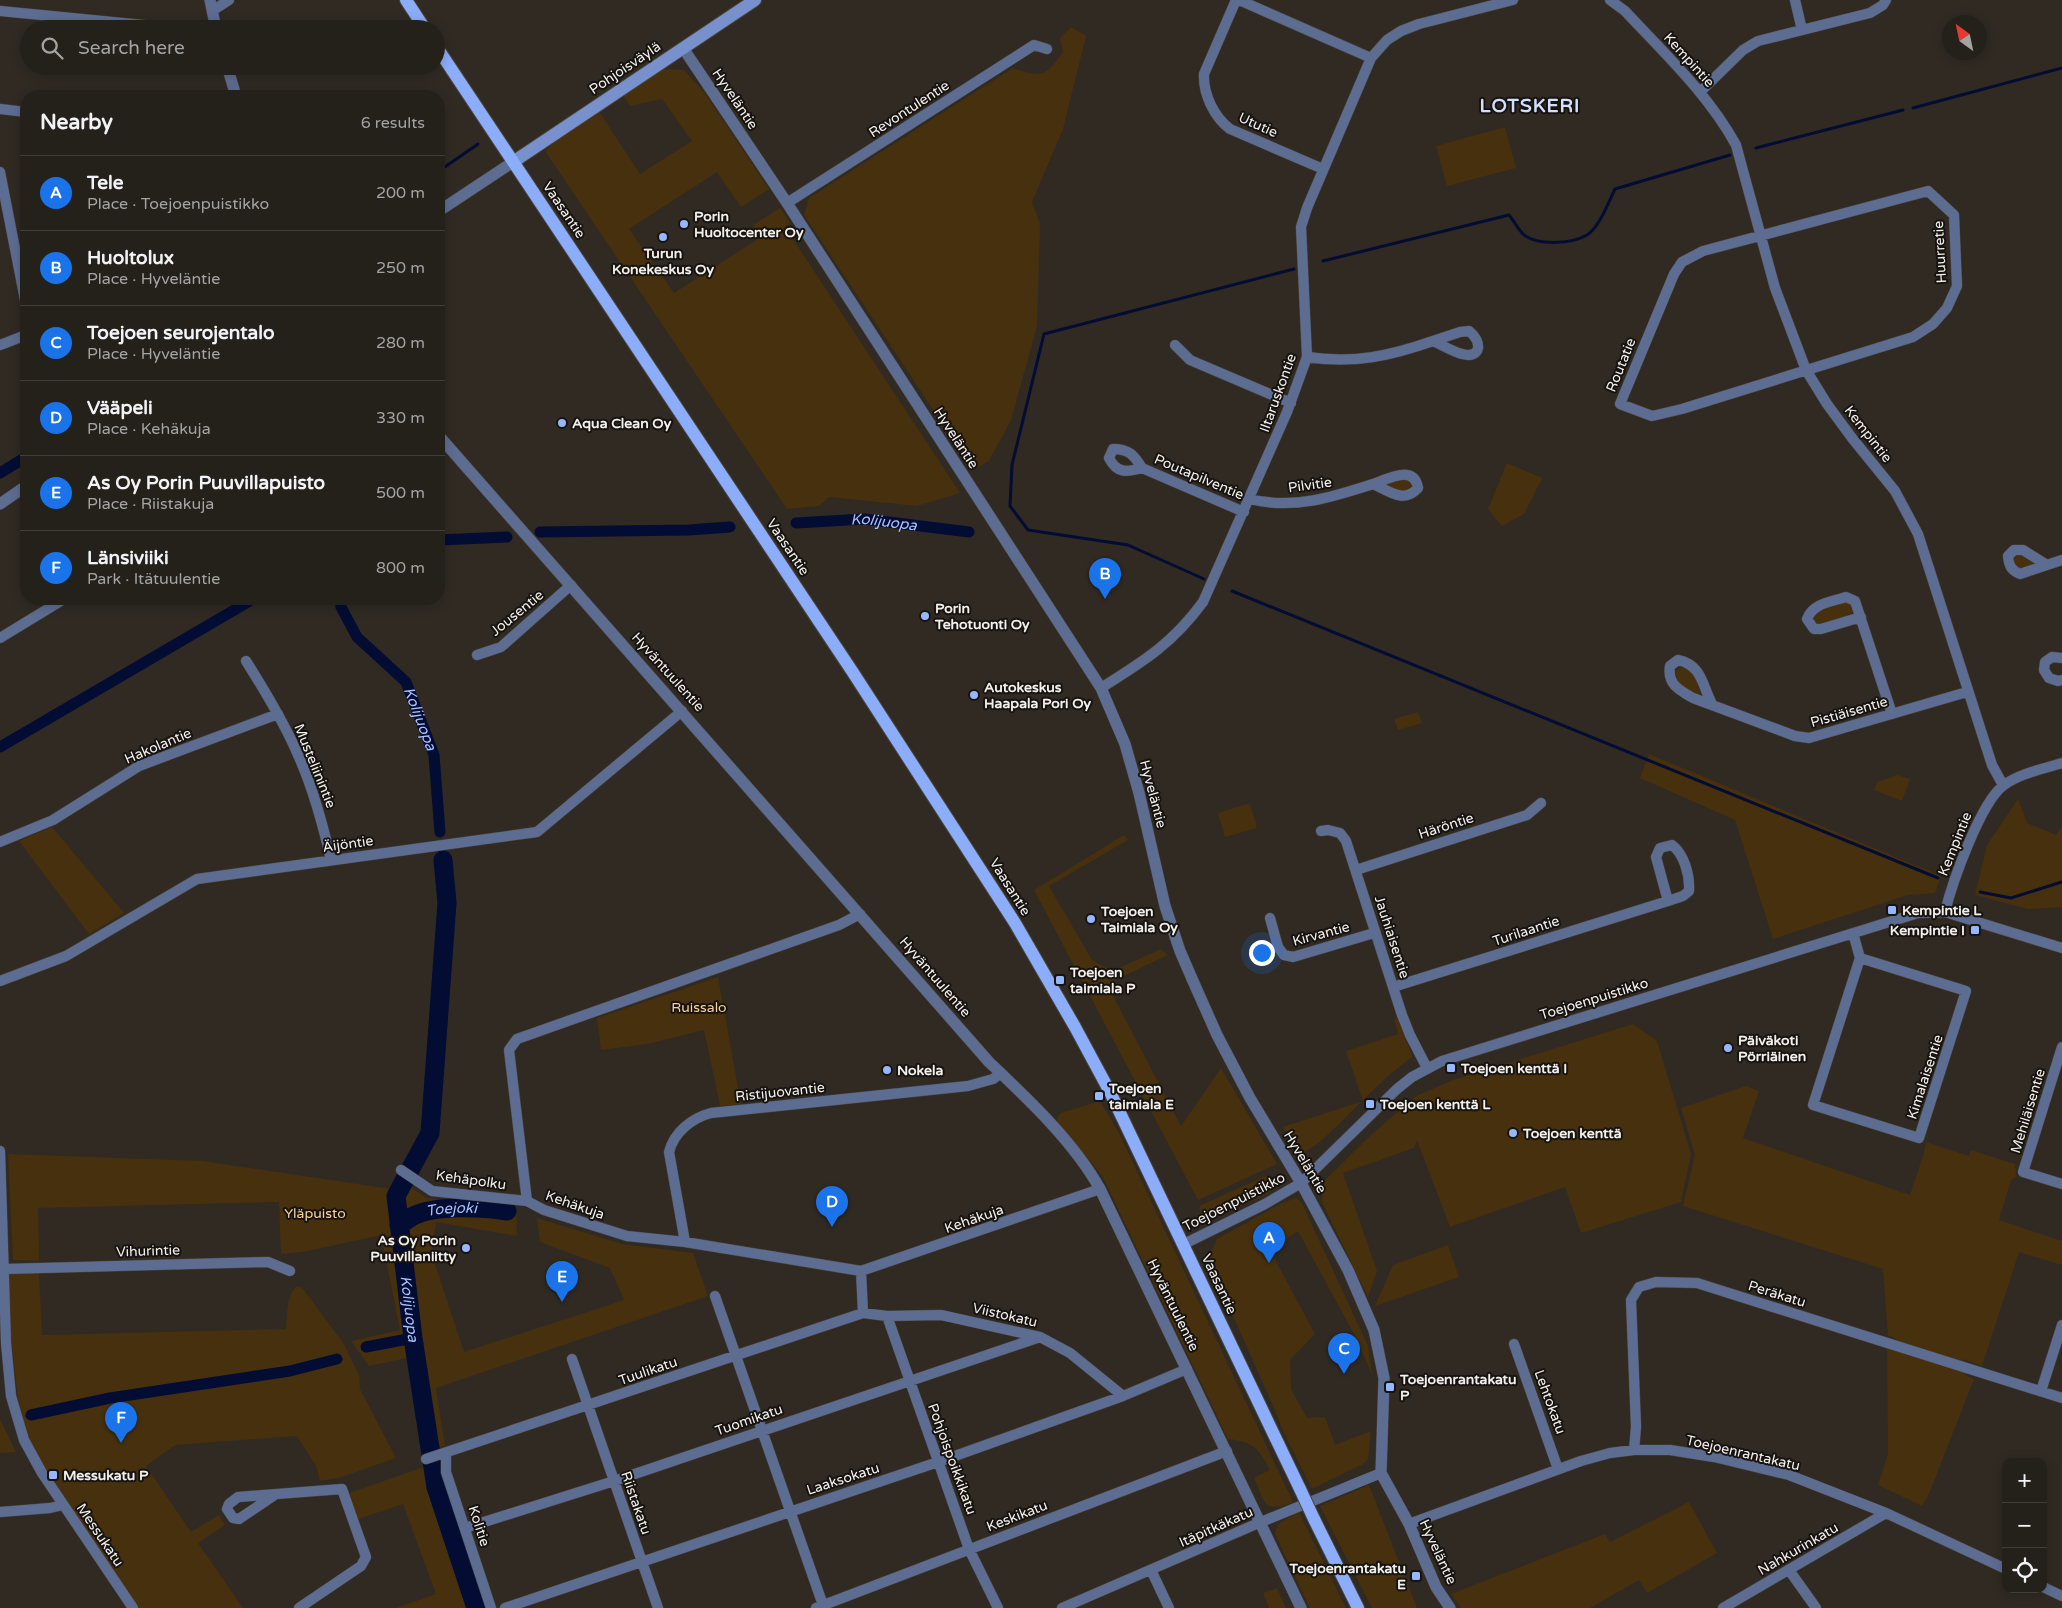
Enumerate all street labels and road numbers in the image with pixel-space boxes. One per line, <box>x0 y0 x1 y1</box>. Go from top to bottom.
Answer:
street label: Kempintie <box>1660 29 1718 91</box>
street label: Pohjoisväylä <box>586 38 664 98</box>
street label: Hyveläntie <box>708 65 762 133</box>
street label: Revontulentie <box>866 77 952 141</box>
street label: Ututie <box>1236 109 1280 141</box>
street label: Vaasantie <box>539 179 589 242</box>
street label: Huurretie <box>1930 220 1950 284</box>
street label: Routatie <box>1602 335 1640 395</box>
street label: Iltaruskontie <box>1256 351 1300 435</box>
street label: Kempintie <box>1840 402 1896 466</box>
street label: Hyveläntie <box>930 404 982 472</box>
street label: Poutapilventie <box>1152 450 1246 504</box>
street label: Pilvitie <box>1287 474 1333 496</box>
street label: Vaasantie <box>763 516 813 579</box>
street label: Jousentie <box>487 586 547 640</box>
street label: Hyväntuulentie <box>628 629 708 715</box>
street label: Pistiäisentie <box>1808 693 1890 731</box>
street label: Musteliinintie <box>290 721 340 811</box>
street label: Hakolantie <box>122 724 194 768</box>
street label: Hyveläntie <box>1136 758 1170 830</box>
street label: Häröntie <box>1416 809 1476 843</box>
street label: Kempintie <box>1934 809 1976 879</box>
street label: Äijöntie <box>322 832 375 856</box>
street label: Vaasantie <box>986 855 1034 919</box>
street label: Jauhiaisentie <box>1371 893 1413 981</box>
street label: Turilaantie <box>1490 912 1562 950</box>
street label: Kirvantie <box>1291 918 1352 950</box>
street label: Hyväntuulentie <box>896 934 974 1021</box>
street label: Toejoenpuistikko <box>1538 974 1650 1024</box>
street label: Kimalaisentie <box>1903 1032 1947 1122</box>
street label: Mehiläisentie <box>2007 1066 2049 1156</box>
street label: Ristijuovantie <box>734 1079 826 1105</box>
street label: Hyveläntie <box>1280 1128 1330 1196</box>
street label: Kehäpolku <box>435 1167 507 1193</box>
street label: Toejoenpuistikko <box>1180 1169 1288 1235</box>
street label: Kehäkuja <box>543 1187 607 1223</box>
street label: Kehäkuja <box>942 1201 1006 1237</box>
street label: Vihurintie <box>116 1241 180 1261</box>
street label: Vaasantie <box>1198 1251 1240 1317</box>
street label: Hyväntuulentie <box>1143 1256 1203 1354</box>
street label: Peräkatu <box>1746 1277 1808 1311</box>
street label: Viistokatu <box>971 1299 1039 1331</box>
street label: Tuulikatu <box>616 1353 680 1389</box>
street label: Lehtokatu <box>1531 1368 1569 1436</box>
street label: Tuomikatu <box>713 1401 785 1439</box>
street label: Pohjoispoikkikatu <box>924 1401 980 1517</box>
street label: Toejoenrantakatu <box>1684 1432 1802 1474</box>
street label: Laaksokatu <box>804 1459 882 1499</box>
street label: Riistakatu <box>617 1469 655 1537</box>
street label: Keskikatu <box>984 1497 1050 1535</box>
street label: Messukatu <box>73 1500 127 1570</box>
street label: Itäpitkäkatu <box>1176 1503 1256 1551</box>
street label: Kolitie <box>464 1504 494 1548</box>
street label: Hyveläntie <box>1416 1517 1460 1587</box>
street label: Nahkurinkatu <box>1755 1519 1841 1579</box>

